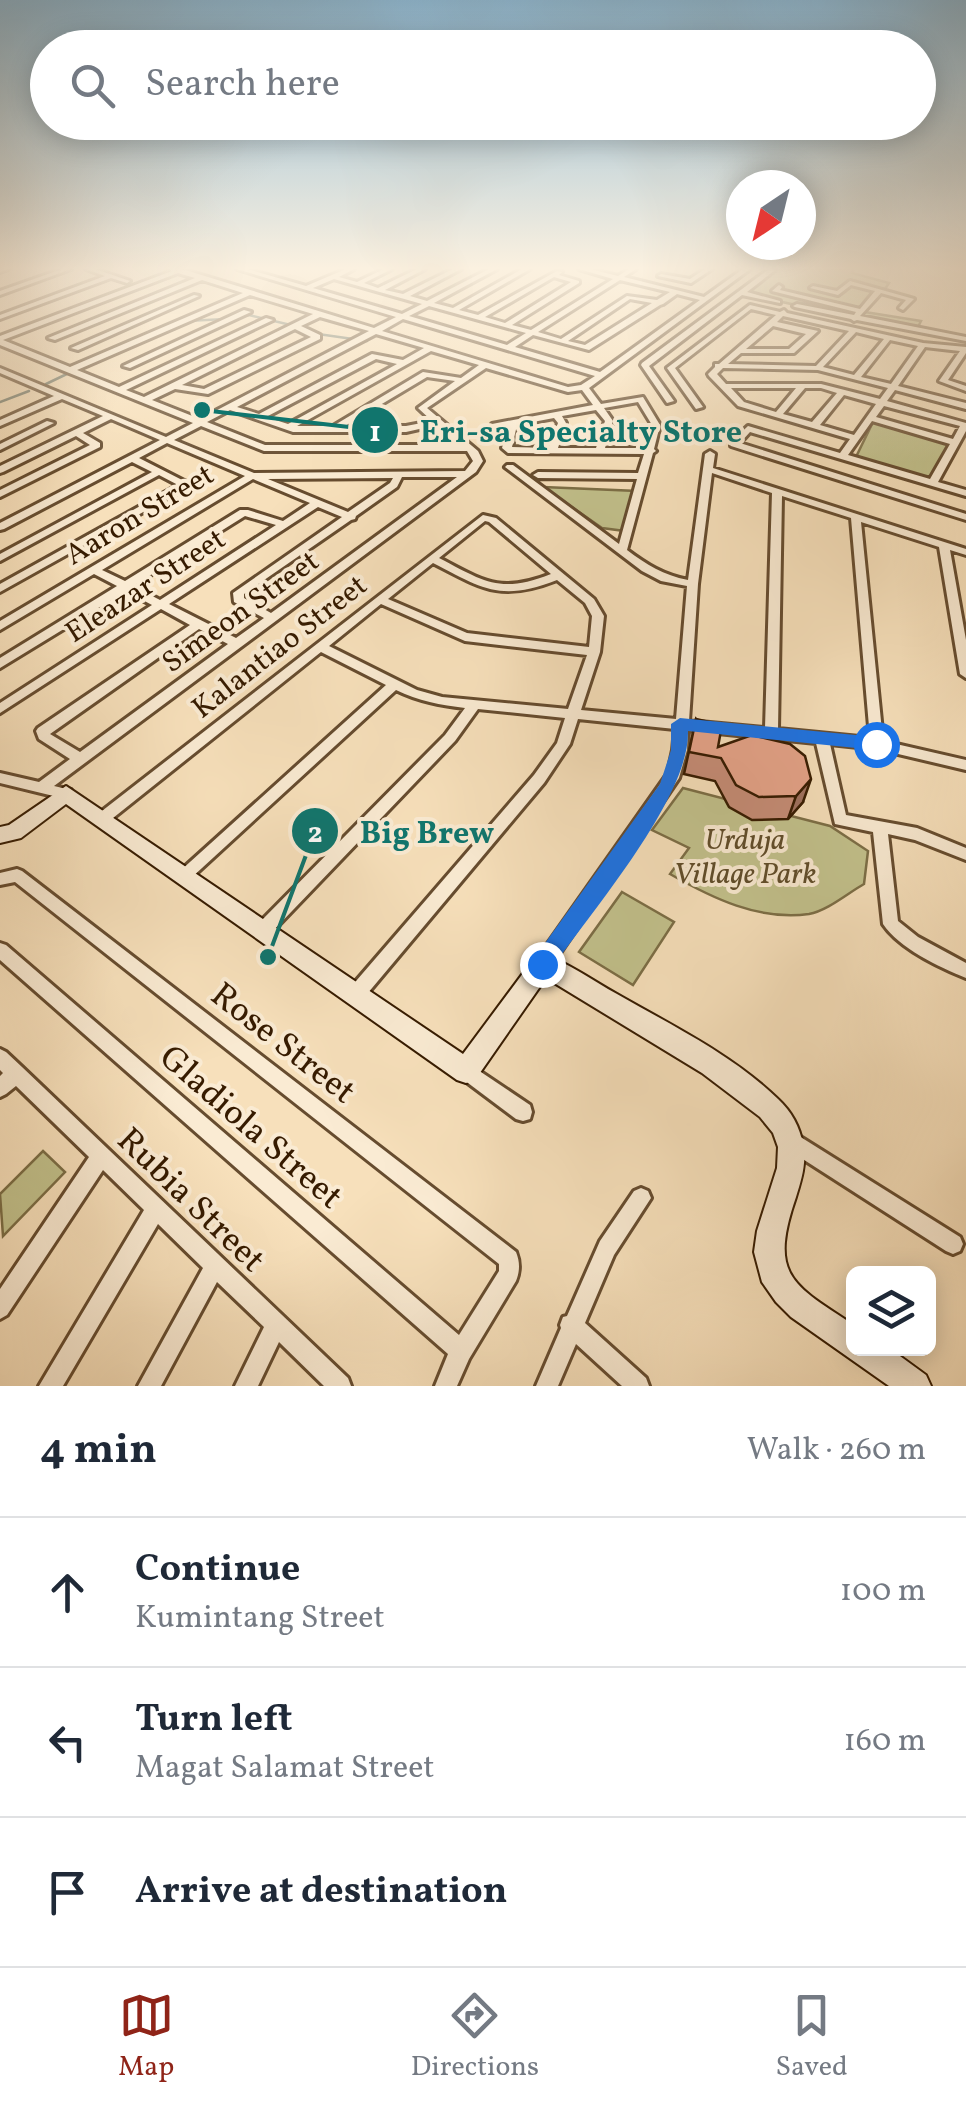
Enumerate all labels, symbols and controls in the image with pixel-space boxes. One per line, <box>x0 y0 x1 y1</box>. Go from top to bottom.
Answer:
search box <box>30 30 936 140</box>
icon: search <box>65 58 120 113</box>
text: Search here <box>145 59 340 112</box>
north arrow <box>726 170 816 260</box>
callout: Eri-sa Specialty Store <box>350 399 763 461</box>
text: 1 <box>369 412 381 454</box>
text: Eri-sa Specialty Store <box>420 412 742 456</box>
street label: Aaron Street <box>58 455 222 577</box>
street label: Eleazar Street <box>58 519 234 654</box>
street label: Simeon Street <box>154 541 328 684</box>
street label: Kalantiao Street <box>184 566 377 729</box>
route start <box>854 722 900 768</box>
callout: Big Brew <box>290 800 515 862</box>
text: 2 <box>307 813 323 855</box>
text: Big Brew <box>360 813 494 857</box>
park label: Urduja Village Park <box>674 820 817 896</box>
route end <box>520 942 566 988</box>
street label: Rose Street <box>200 972 365 1116</box>
street label: Gladiola Street <box>148 1035 352 1221</box>
street label: Rubia Street <box>105 1118 275 1284</box>
map controls <box>846 1266 936 1356</box>
button: layers <box>846 1266 936 1356</box>
text: 4 min <box>40 1422 157 1481</box>
text: Walk · 260 m <box>747 1429 926 1473</box>
text: Continue <box>135 1544 300 1597</box>
icon: ahead <box>40 1565 95 1620</box>
text: 100 m <box>840 1570 926 1614</box>
text: Kumintang Street <box>135 1597 385 1641</box>
text: Turn left <box>135 1694 292 1747</box>
icon: left <box>40 1715 95 1770</box>
text: 160 m <box>843 1720 926 1764</box>
text: Magat Salamat Street <box>135 1747 435 1791</box>
icon: arrive <box>40 1865 95 1920</box>
text: Arrive at destination <box>135 1866 508 1919</box>
tab: Map <box>118 1988 174 2087</box>
tab: Directions <box>411 1988 539 2087</box>
tab: Saved <box>776 1988 848 2087</box>

